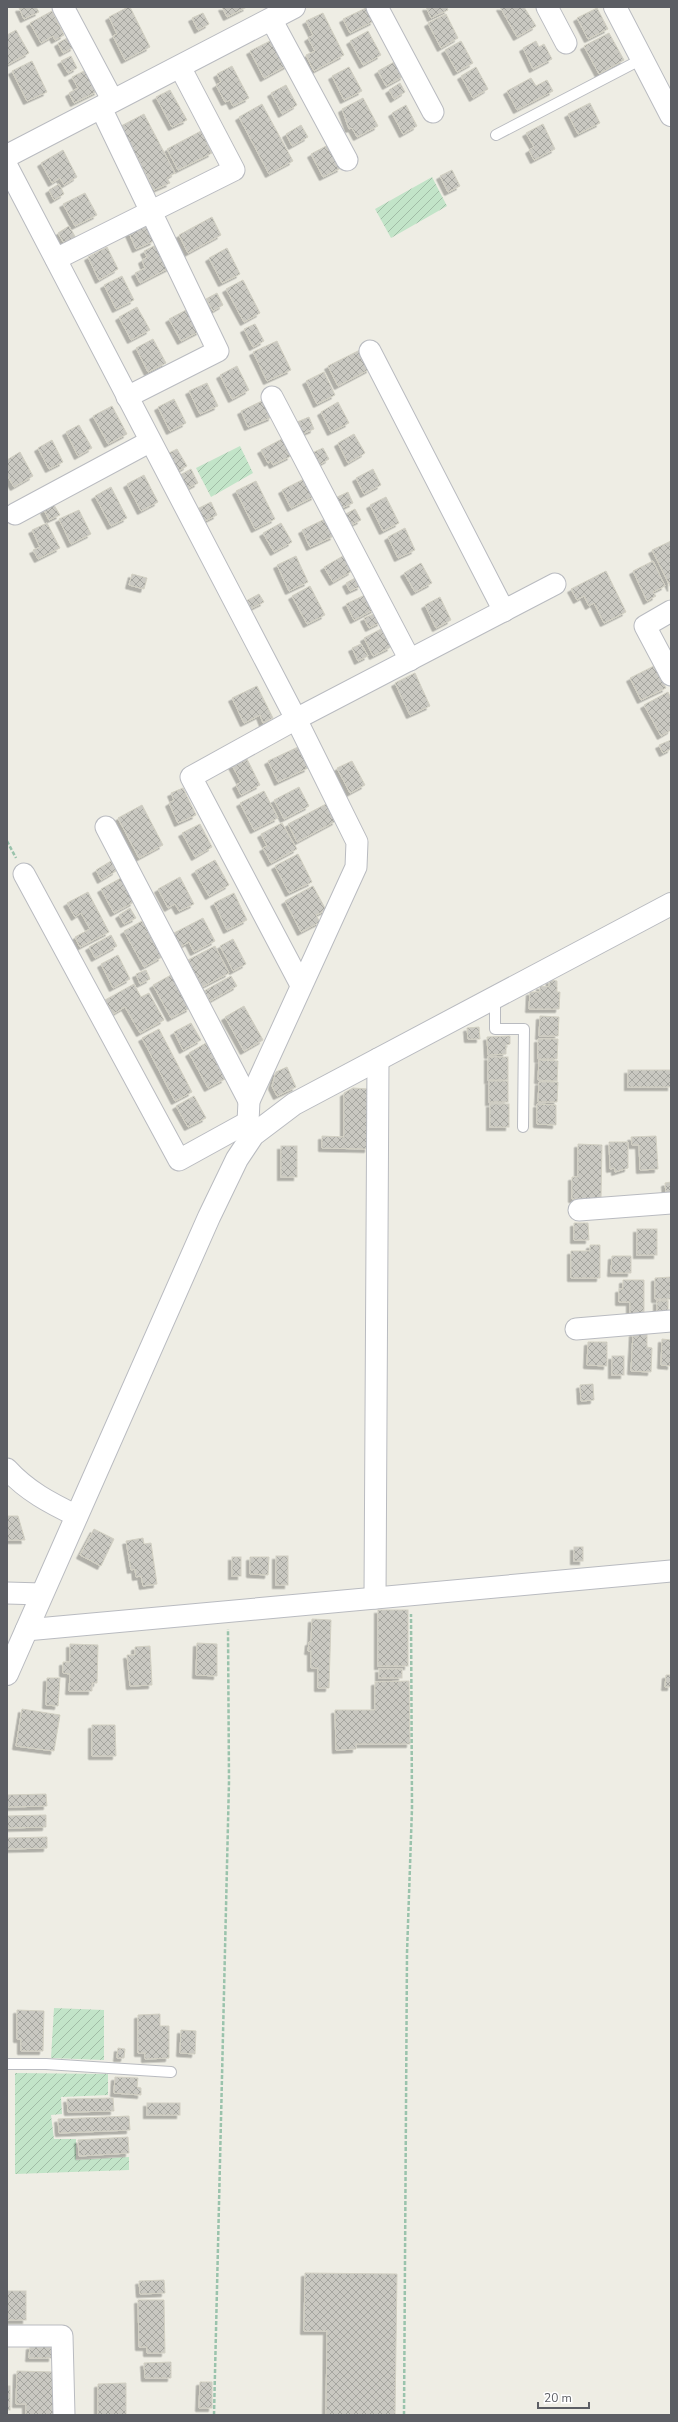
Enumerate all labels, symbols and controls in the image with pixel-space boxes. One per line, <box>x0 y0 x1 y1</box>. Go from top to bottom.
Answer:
scale bar <box>538 2384 589 2410</box>
text: 20 m <box>544 2390 572 2406</box>

